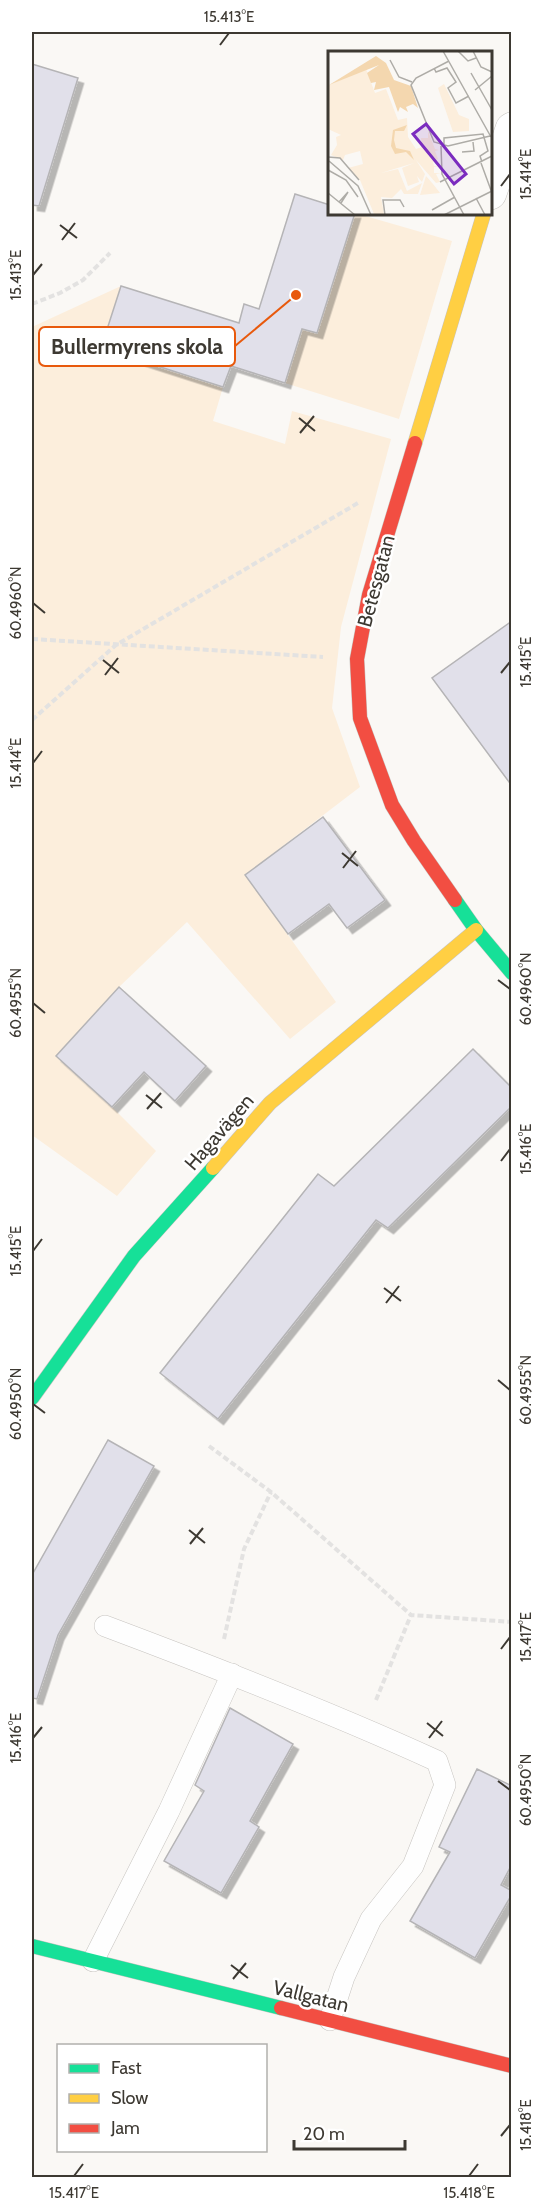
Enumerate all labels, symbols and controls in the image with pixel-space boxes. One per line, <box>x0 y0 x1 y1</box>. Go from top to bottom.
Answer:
text: 15.413°E <box>204 8 254 26</box>
inset map <box>328 51 492 214</box>
text: 15.414°E <box>517 149 535 199</box>
text: 15.413°E <box>7 250 25 300</box>
callout: Bullermyrens skola <box>39 327 235 366</box>
text: Bullermyrens skola <box>51 334 223 359</box>
street label: Betesgatan <box>352 532 400 630</box>
text: 60.4960°N <box>7 567 25 639</box>
text: 15.415°E <box>517 637 535 687</box>
text: 15.414°E <box>7 738 25 788</box>
text: 60.4960°N <box>517 953 535 1025</box>
text: 60.4955°N <box>7 968 25 1038</box>
street label: Hagavägen <box>179 1089 259 1175</box>
text: 15.416°E <box>517 1124 535 1174</box>
text: 15.415°E <box>7 1226 25 1276</box>
text: 60.4955°N <box>517 1355 535 1425</box>
text: 60.4950°N <box>7 1368 25 1440</box>
text: 15.417°E <box>517 1612 535 1662</box>
text: 15.416°E <box>7 1713 25 1763</box>
text: 60.4950°N <box>517 1754 535 1826</box>
street label: Vallgatan <box>271 1975 351 2017</box>
legend <box>57 2044 267 2152</box>
text: Fast <box>111 2057 142 2079</box>
text: Slow <box>111 2087 148 2109</box>
text: 15.418°E <box>517 2099 535 2151</box>
scale bar <box>294 2113 405 2151</box>
text: Jam <box>110 2117 140 2139</box>
text: 20 m <box>303 2123 345 2145</box>
text: 15.417°E <box>49 2184 99 2202</box>
text: 15.418°E <box>443 2184 495 2202</box>

